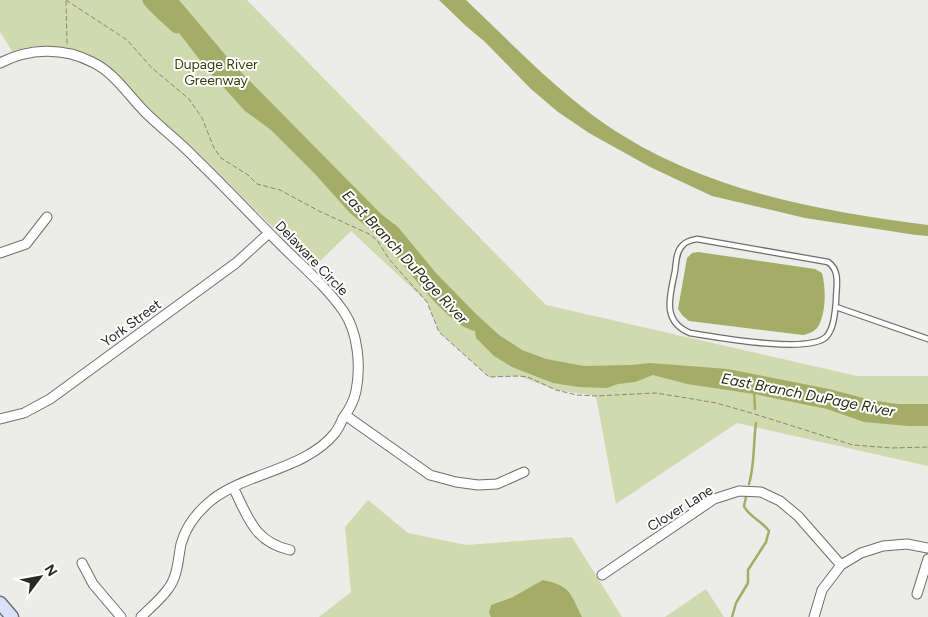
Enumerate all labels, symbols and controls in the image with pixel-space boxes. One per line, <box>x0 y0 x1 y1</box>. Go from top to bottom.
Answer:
park label: Dupage River Greenway <box>174 56 258 89</box>
water label: East Branch DuPage River <box>338 186 472 328</box>
street label: Delaware Circle <box>272 217 352 300</box>
street label: York Street <box>98 296 165 351</box>
water label: East Branch DuPage River <box>720 369 897 421</box>
street label: Clover Lane <box>644 481 716 535</box>
north arrow <box>15 552 65 602</box>
text: N <box>41 561 61 579</box>

